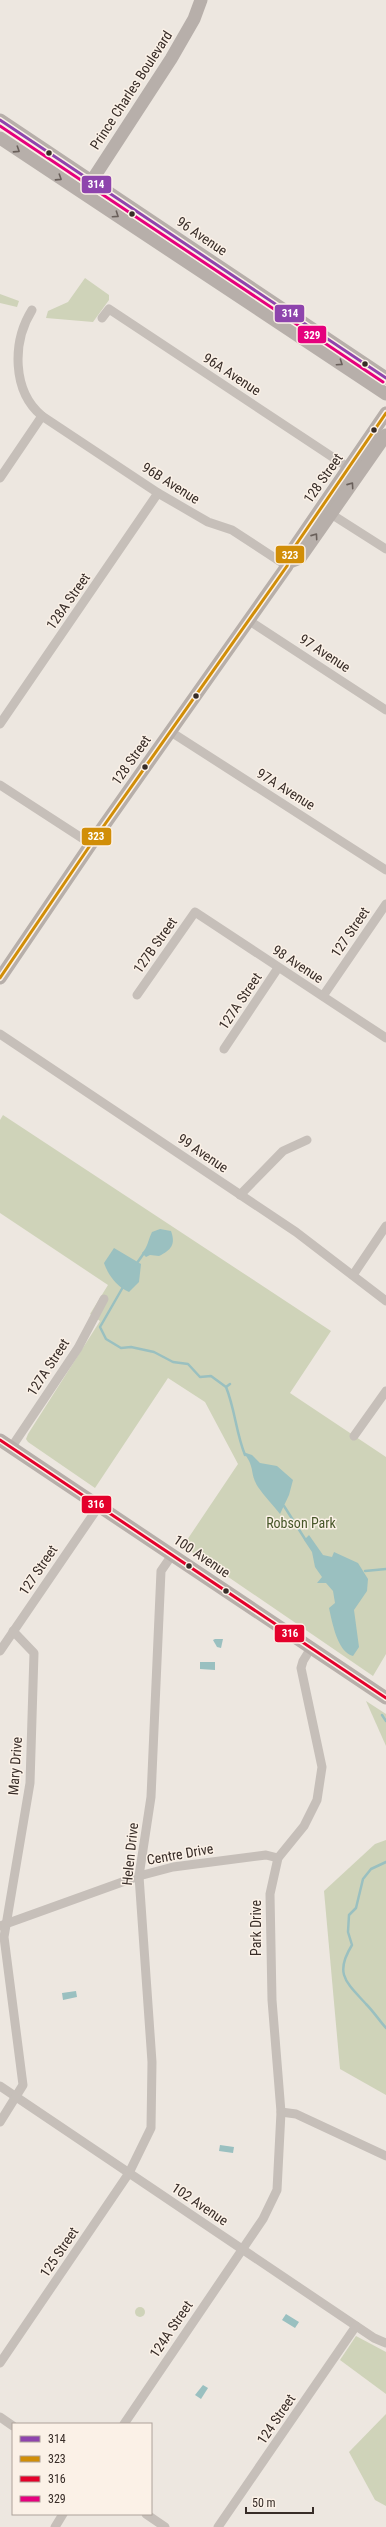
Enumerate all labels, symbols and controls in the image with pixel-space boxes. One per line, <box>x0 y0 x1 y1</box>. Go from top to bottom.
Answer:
street label: Prince Charles Boulevard <box>87 28 175 152</box>
one-way arrow <box>13 145 20 152</box>
unlabelled marker <box>44 148 54 158</box>
one-way arrow <box>55 173 62 180</box>
line badge: 314 <box>81 175 112 194</box>
text: 314 <box>88 178 105 191</box>
unlabelled marker <box>127 209 137 219</box>
one-way arrow <box>112 210 119 218</box>
street label: 96 Avenue <box>174 213 231 259</box>
line badge: 314 <box>274 304 305 323</box>
text: 314 <box>282 307 299 320</box>
line badge: 329 <box>297 325 327 344</box>
text: 329 <box>304 329 320 342</box>
street label: 96A Avenue <box>200 349 264 399</box>
one-way arrow <box>335 358 342 365</box>
unlabelled marker <box>360 359 370 369</box>
unlabelled marker <box>369 425 379 435</box>
street label: 128 Street <box>300 450 346 506</box>
street label: 96B Avenue <box>139 459 203 507</box>
one-way arrow <box>346 482 354 489</box>
one-way arrow <box>310 533 318 540</box>
line badge: 323 <box>275 545 305 564</box>
text: 323 <box>282 549 299 562</box>
street label: 128A Street <box>43 570 93 632</box>
street label: 97 Avenue <box>297 631 354 676</box>
unlabelled marker <box>191 691 201 701</box>
street label: 128 Street <box>108 732 154 788</box>
unlabelled marker <box>140 762 150 772</box>
street label: 97A Avenue <box>254 765 318 813</box>
line badge: 323 <box>81 827 112 846</box>
text: 323 <box>88 830 105 843</box>
street label: 127 Street <box>327 904 373 960</box>
street label: 127B Street <box>130 914 180 976</box>
street label: 98 Avenue <box>270 942 327 987</box>
street label: 127A Street <box>215 970 265 1032</box>
street label: 99 Avenue <box>175 1130 232 1176</box>
street label: 127A Street <box>24 1335 72 1399</box>
line badge: 316 <box>81 1495 112 1514</box>
text: 316 <box>88 1498 105 1511</box>
park label: Robson Park <box>266 1515 337 1531</box>
street label: 100 Avenue <box>171 1531 233 1581</box>
street label: 127 Street <box>15 1542 61 1598</box>
unlabelled marker <box>184 1561 194 1571</box>
unlabelled marker <box>221 1586 231 1596</box>
line badge: 316 <box>274 1624 305 1643</box>
text: 316 <box>282 1627 299 1640</box>
street label: Mary Drive <box>5 1736 25 1796</box>
street label: Helen Drive <box>119 1821 141 1886</box>
street label: Centre Drive <box>145 1840 215 1868</box>
street label: Park Drive <box>248 1900 264 1956</box>
street label: 102 Avenue <box>169 2179 231 2229</box>
street label: 125 Street <box>36 2224 82 2280</box>
street label: 124A Street <box>146 2298 196 2360</box>
street label: 124 Street <box>253 2391 299 2447</box>
legend <box>12 2423 152 2515</box>
text: 314 <box>48 2432 66 2446</box>
text: 323 <box>48 2452 66 2466</box>
text: 316 <box>48 2472 66 2486</box>
scale bar <box>246 2489 313 2515</box>
text: 329 <box>48 2492 66 2506</box>
text: 50 m <box>252 2496 276 2510</box>

